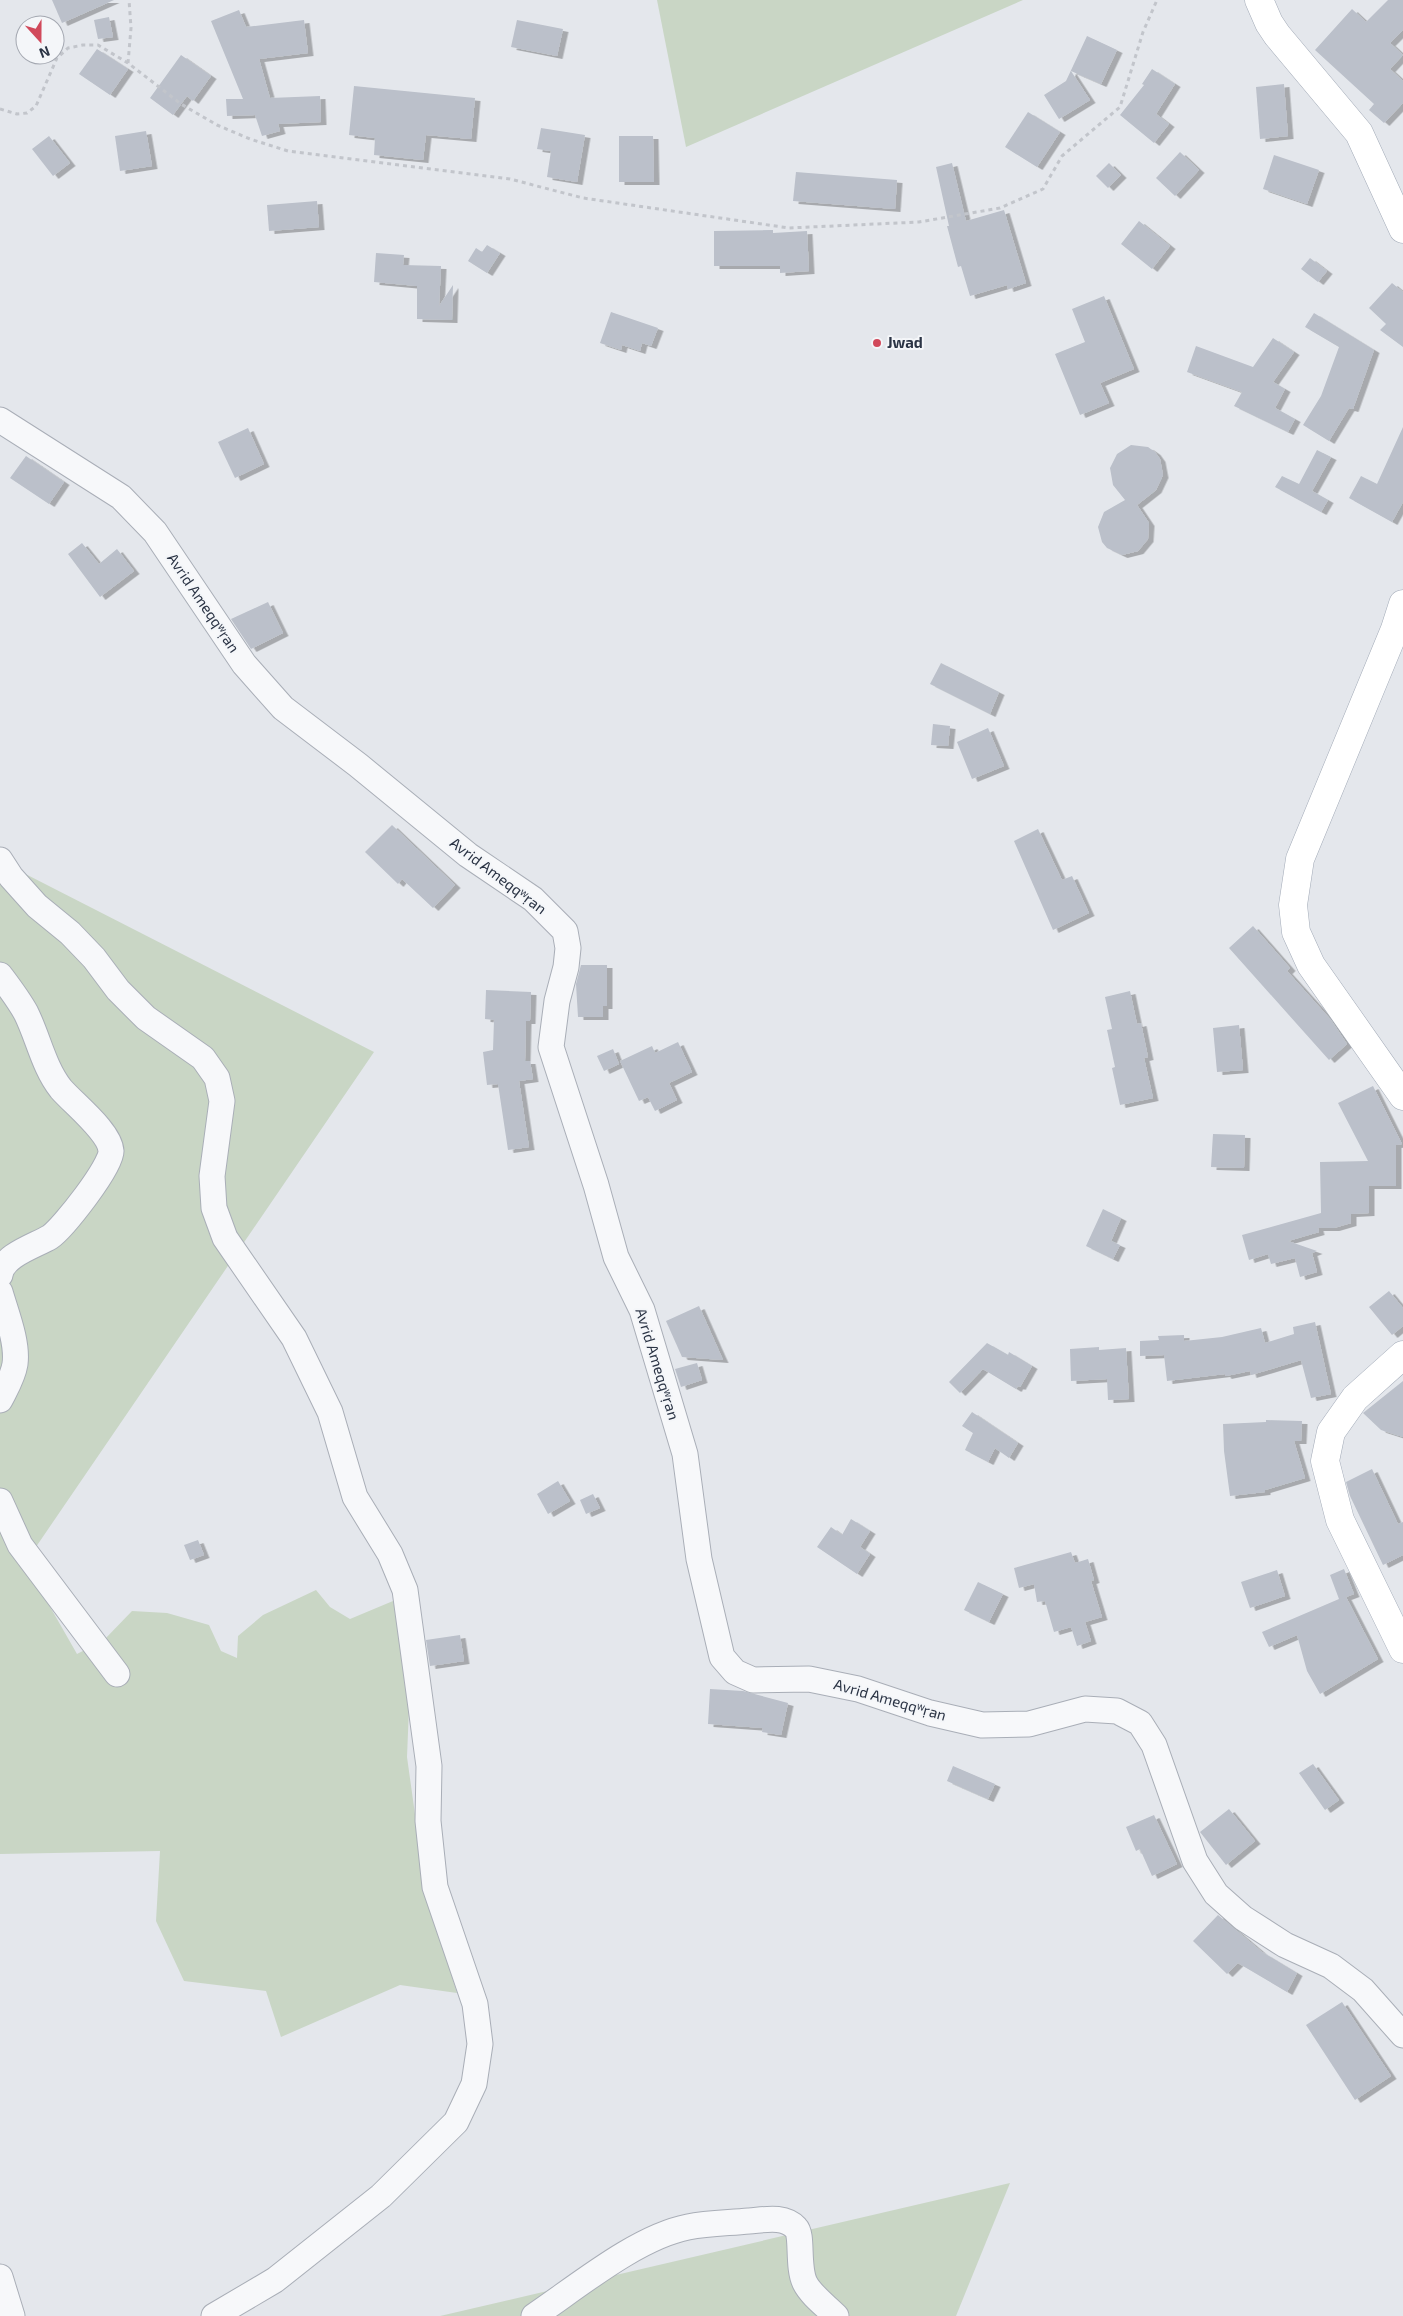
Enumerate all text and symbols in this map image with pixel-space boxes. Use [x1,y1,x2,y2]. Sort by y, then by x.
north arrow [15,15,65,65]
text: N [37,43,53,62]
place label: Jwad [887,333,923,351]
marker: Jwad [871,337,883,349]
street label: Avrid Ameqqʷṛan [164,549,244,656]
street label: Avrid Ameqqʷṛan [447,833,550,917]
street label: Avrid Ameqqʷṛan [632,1306,684,1422]
street label: Avrid Ameqqʷṛan [832,1674,949,1724]

